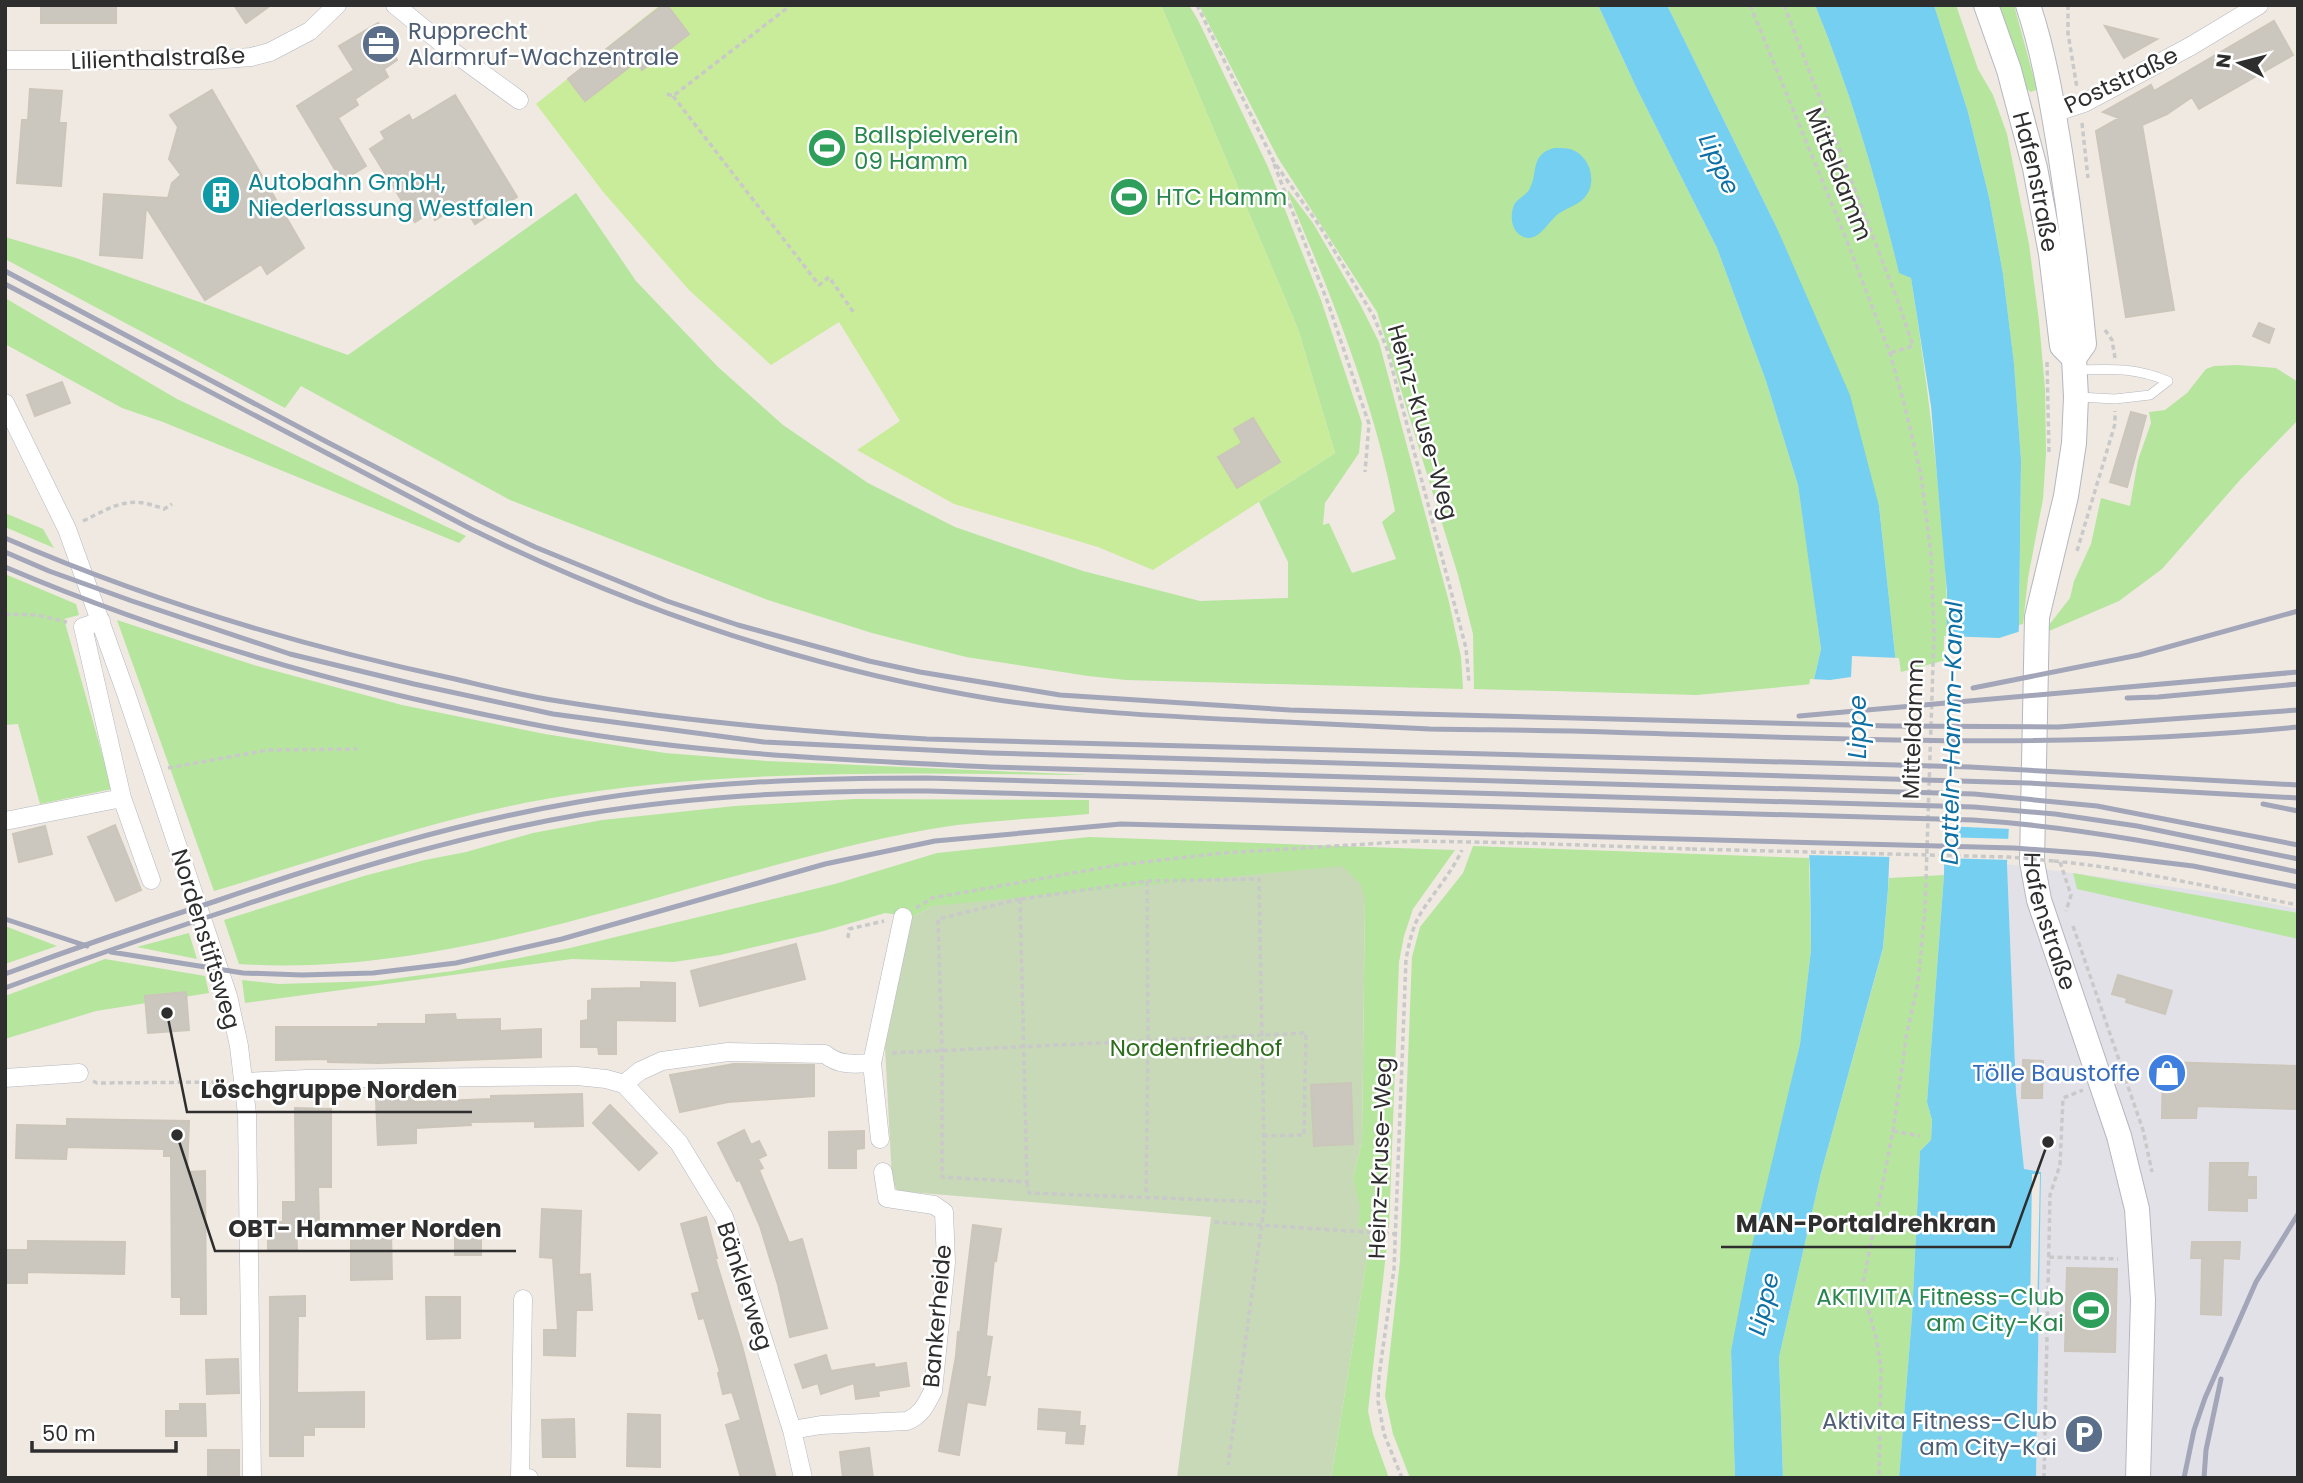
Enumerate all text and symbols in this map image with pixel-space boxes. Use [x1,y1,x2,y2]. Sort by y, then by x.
place label: Rupprecht Alarmruf-Wachzentrale [408,15,679,73]
office icon: Rupprecht Alarmruf-Wachzentrale [360,23,402,65]
north arrow [2205,28,2275,98]
street label: Lilienthalstraße [70,39,246,77]
street label: Poststraße [2059,39,2183,121]
text: N [2209,52,2238,70]
street label: Mitteldamm [1798,103,1880,245]
street label: Hafenstraße [2005,108,2066,254]
place label: Ballspielverein 09 Hamm [854,119,1018,177]
sports icon: Ballspielverein 09 Hamm [806,127,848,169]
water label: Lippe [1691,128,1748,200]
place label: Autobahn GmbH, Niederlassung Westfalen [248,166,534,224]
building icon: Autobahn GmbH, Niederlassung Westfalen [200,174,242,216]
sports icon: HTC Hamm [1108,176,1150,218]
place label: HTC Hamm [1156,181,1287,213]
street label: Heinz-Kruse-Weg [1380,321,1466,523]
water label: Datteln-Hamm-Kanal [1933,601,1970,865]
street label: Mitteldamm [1895,658,1931,800]
water label: Lippe [1841,695,1874,759]
street label: Nordenstiftsweg [163,845,249,1033]
street label: Hafenstraße [2016,852,2084,994]
park label: Nordenfriedhof [1110,1032,1282,1064]
shop icon: Tölle Baustoffe [2146,1052,2188,1094]
street label: Heinz-Kruse-Weg [1360,1057,1400,1259]
place label: Tölle Baustoffe [1972,1057,2140,1089]
callout: Löschgruppe Norden [187,1067,472,1112]
text: Löschgruppe Norden [201,1073,457,1106]
callout: MAN-Portaldrehkran [1721,1202,2010,1247]
callout: OBT- Hammer Norden [215,1206,516,1251]
text: MAN-Portaldrehkran [1736,1207,1996,1240]
text: OBT- Hammer Norden [228,1212,502,1245]
street label: Bänklerweg [709,1218,781,1354]
street label: Bankerheide [915,1243,959,1389]
water label: Lippe [1740,1269,1787,1339]
place label: AKTIVITA Fitness-Club am City-Kai [1816,1281,2064,1339]
sports icon: AKTIVITA Fitness-Club am City-Kai [2070,1289,2112,1331]
place label: Aktivita Fitness-Club am City-Kai [1822,1405,2057,1463]
scale bar [32,1410,175,1454]
parking icon: Aktivita Fitness-Club am City-Kai [2063,1413,2105,1455]
text: 50 m [42,1419,96,1448]

